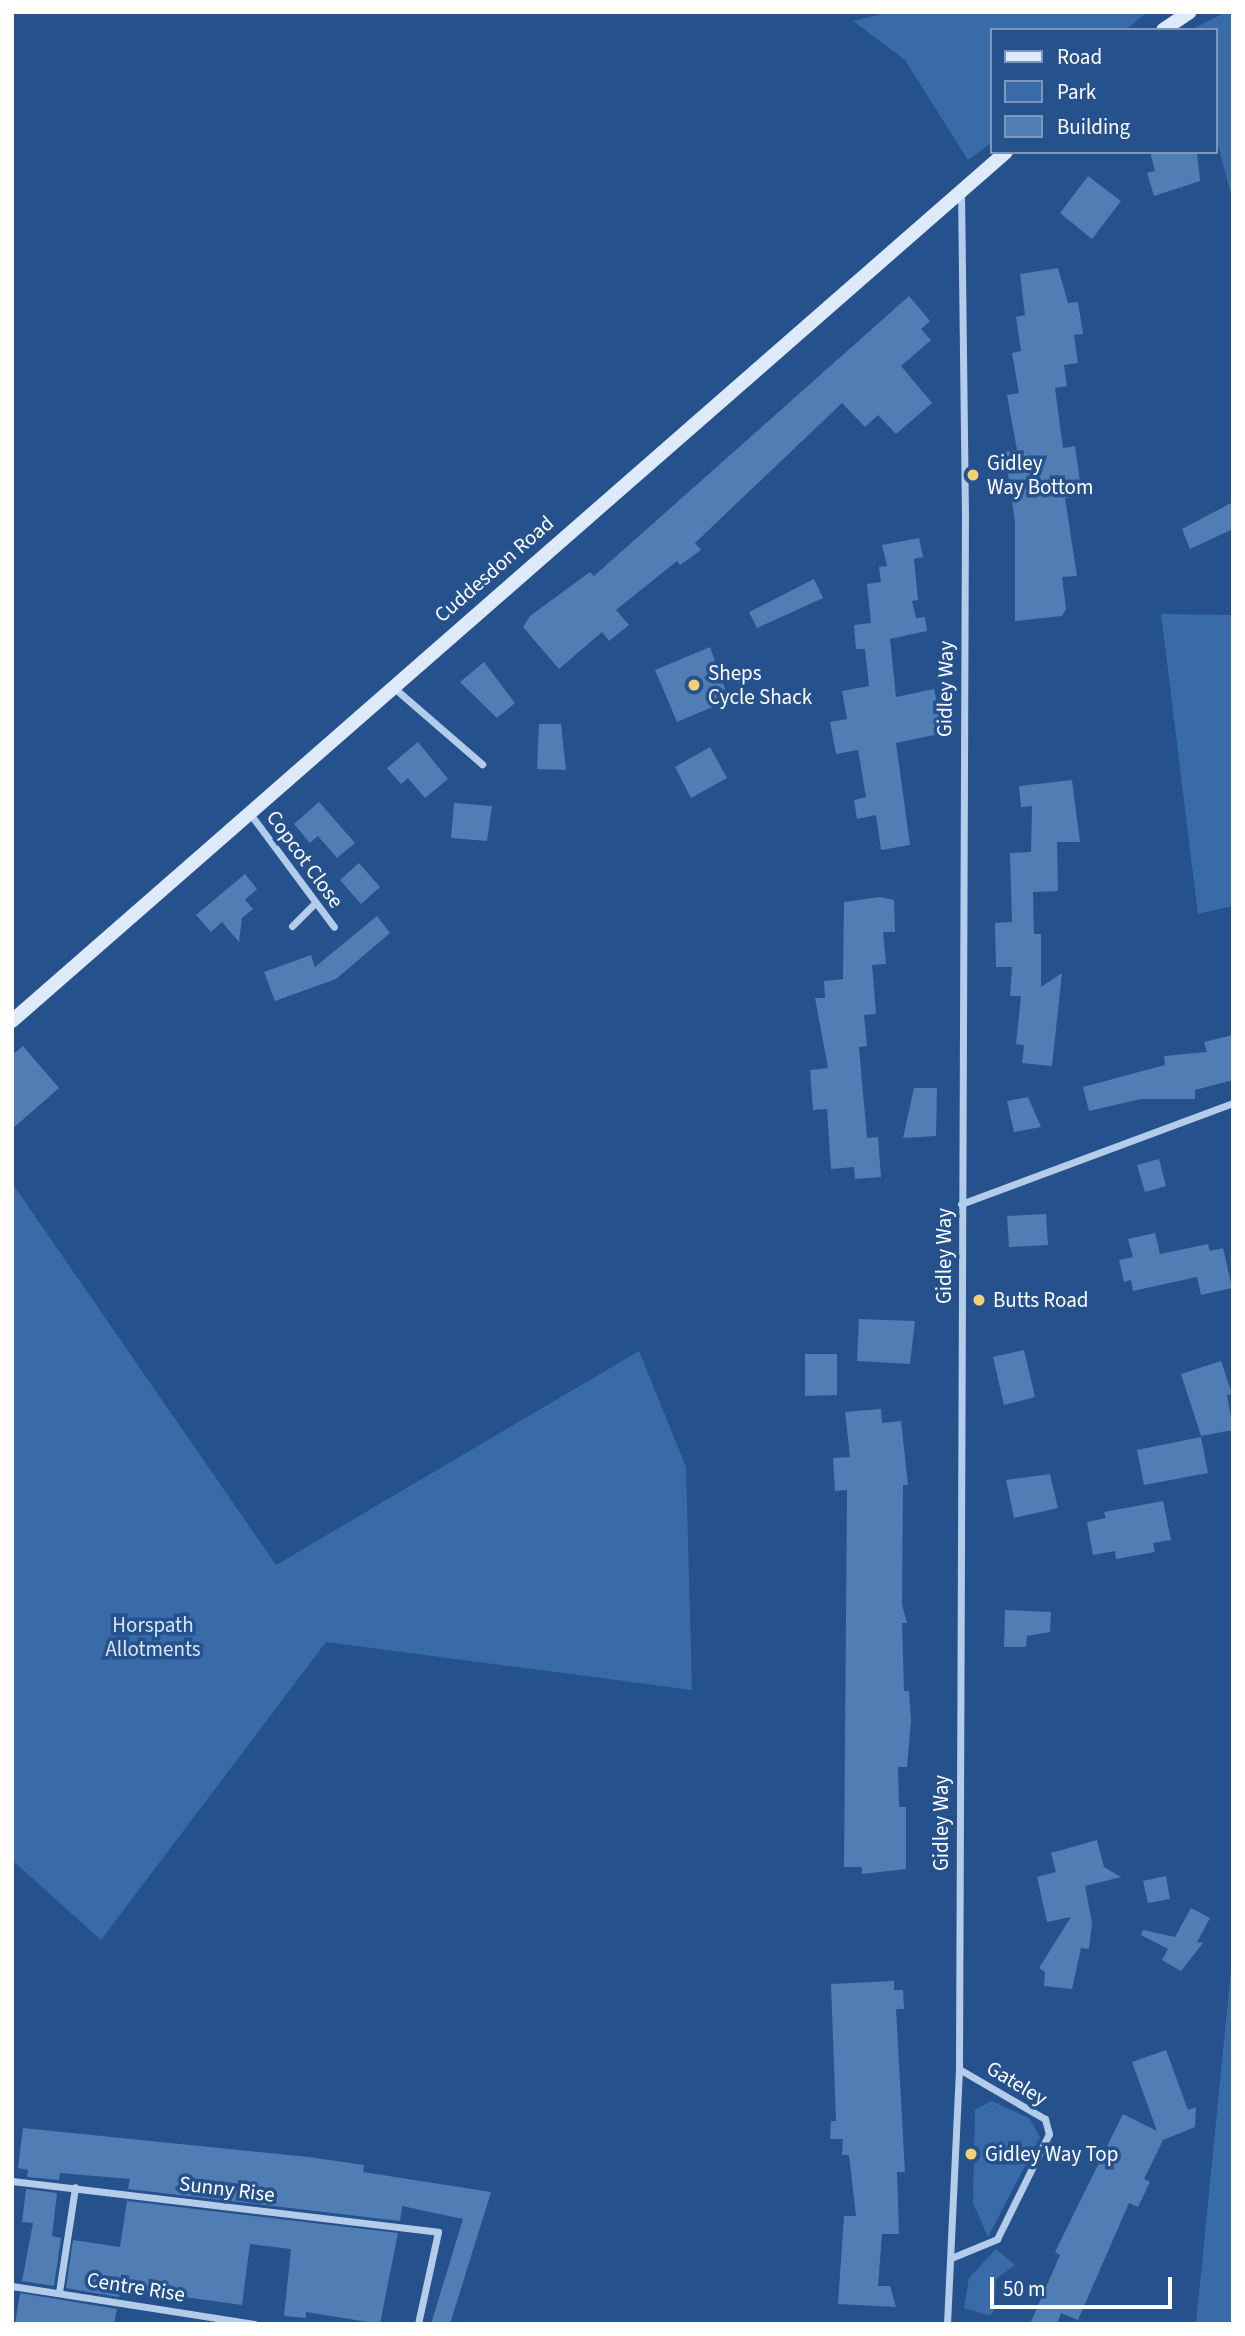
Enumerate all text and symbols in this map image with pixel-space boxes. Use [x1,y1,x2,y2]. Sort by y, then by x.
legend [990,28,1217,154]
text: Road [1057,42,1102,72]
text: Park [1057,77,1096,107]
text: Building [1057,112,1130,142]
place label: Gidley Way Bottom [987,450,1093,500]
marker: Gidley Way Bottom [965,467,981,483]
street label: Cuddesdon Road [429,510,559,628]
street label: Gidley Way [932,641,958,737]
place label: Sheps Cycle Shack [708,660,812,710]
marker: Sheps Cycle Shack [686,677,702,693]
street label: Copcot Close [261,805,349,913]
street label: Gidley Way [931,1208,957,1304]
place label: Butts Road [993,1287,1088,1313]
marker: Butts Road [971,1292,987,1308]
park label: Horspath Allotments [105,1612,201,1662]
street label: Gidley Way [928,1775,954,1871]
street label: Gateley [982,2055,1052,2111]
place label: Gidley Way Top [985,2141,1118,2167]
marker: Gidley Way Top [963,2146,979,2162]
street label: Sunny Rise [178,2171,276,2207]
scale bar [993,2262,1175,2306]
street label: Centre Rise [85,2267,187,2307]
text: 50 m [1003,2274,1045,2304]

